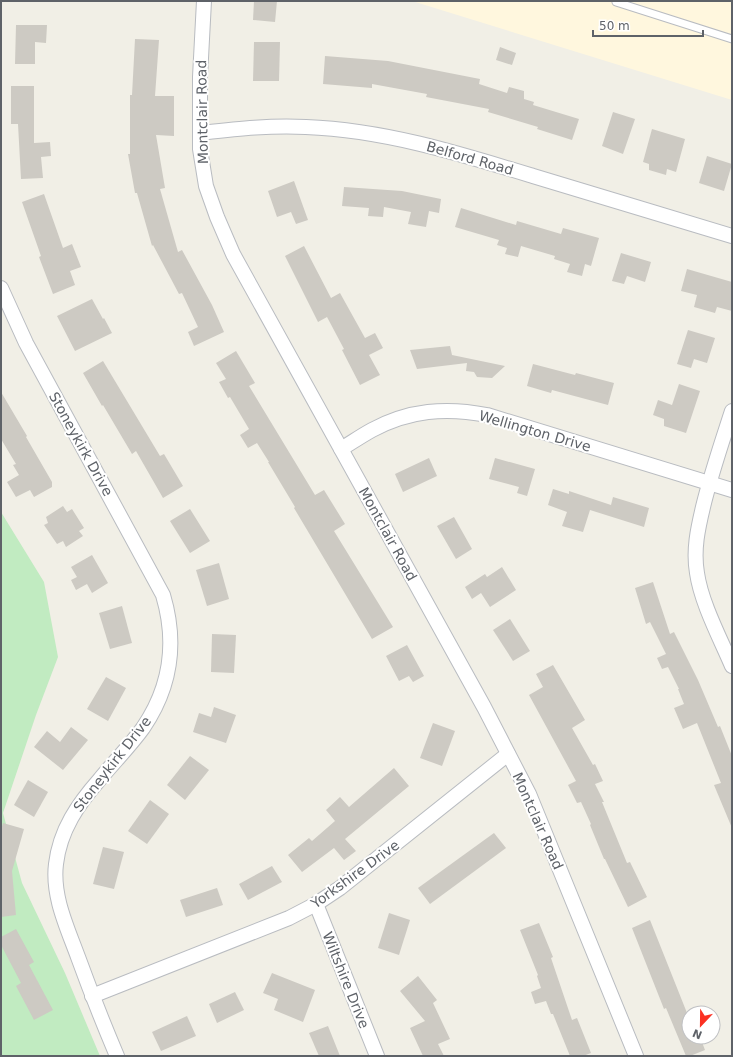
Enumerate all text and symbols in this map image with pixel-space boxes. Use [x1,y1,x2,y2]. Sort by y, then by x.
scale bar [593,12,703,38]
text: 50 m [599,19,630,33]
street label: Montclair Road [193,60,211,164]
street label: Belford Road [425,138,515,178]
street label: Stoneykirk Drive [46,389,116,499]
street label: Wellington Drive [477,407,593,455]
street label: Montclair Road [356,484,420,584]
street label: Stoneykirk Drive [70,713,154,815]
street label: Montclair Road [509,770,567,872]
street label: Yorkshire Drive [307,837,402,912]
street label: Wiltshire Drive [319,929,373,1031]
north arrow [681,1005,721,1045]
text: N [691,1026,704,1042]

